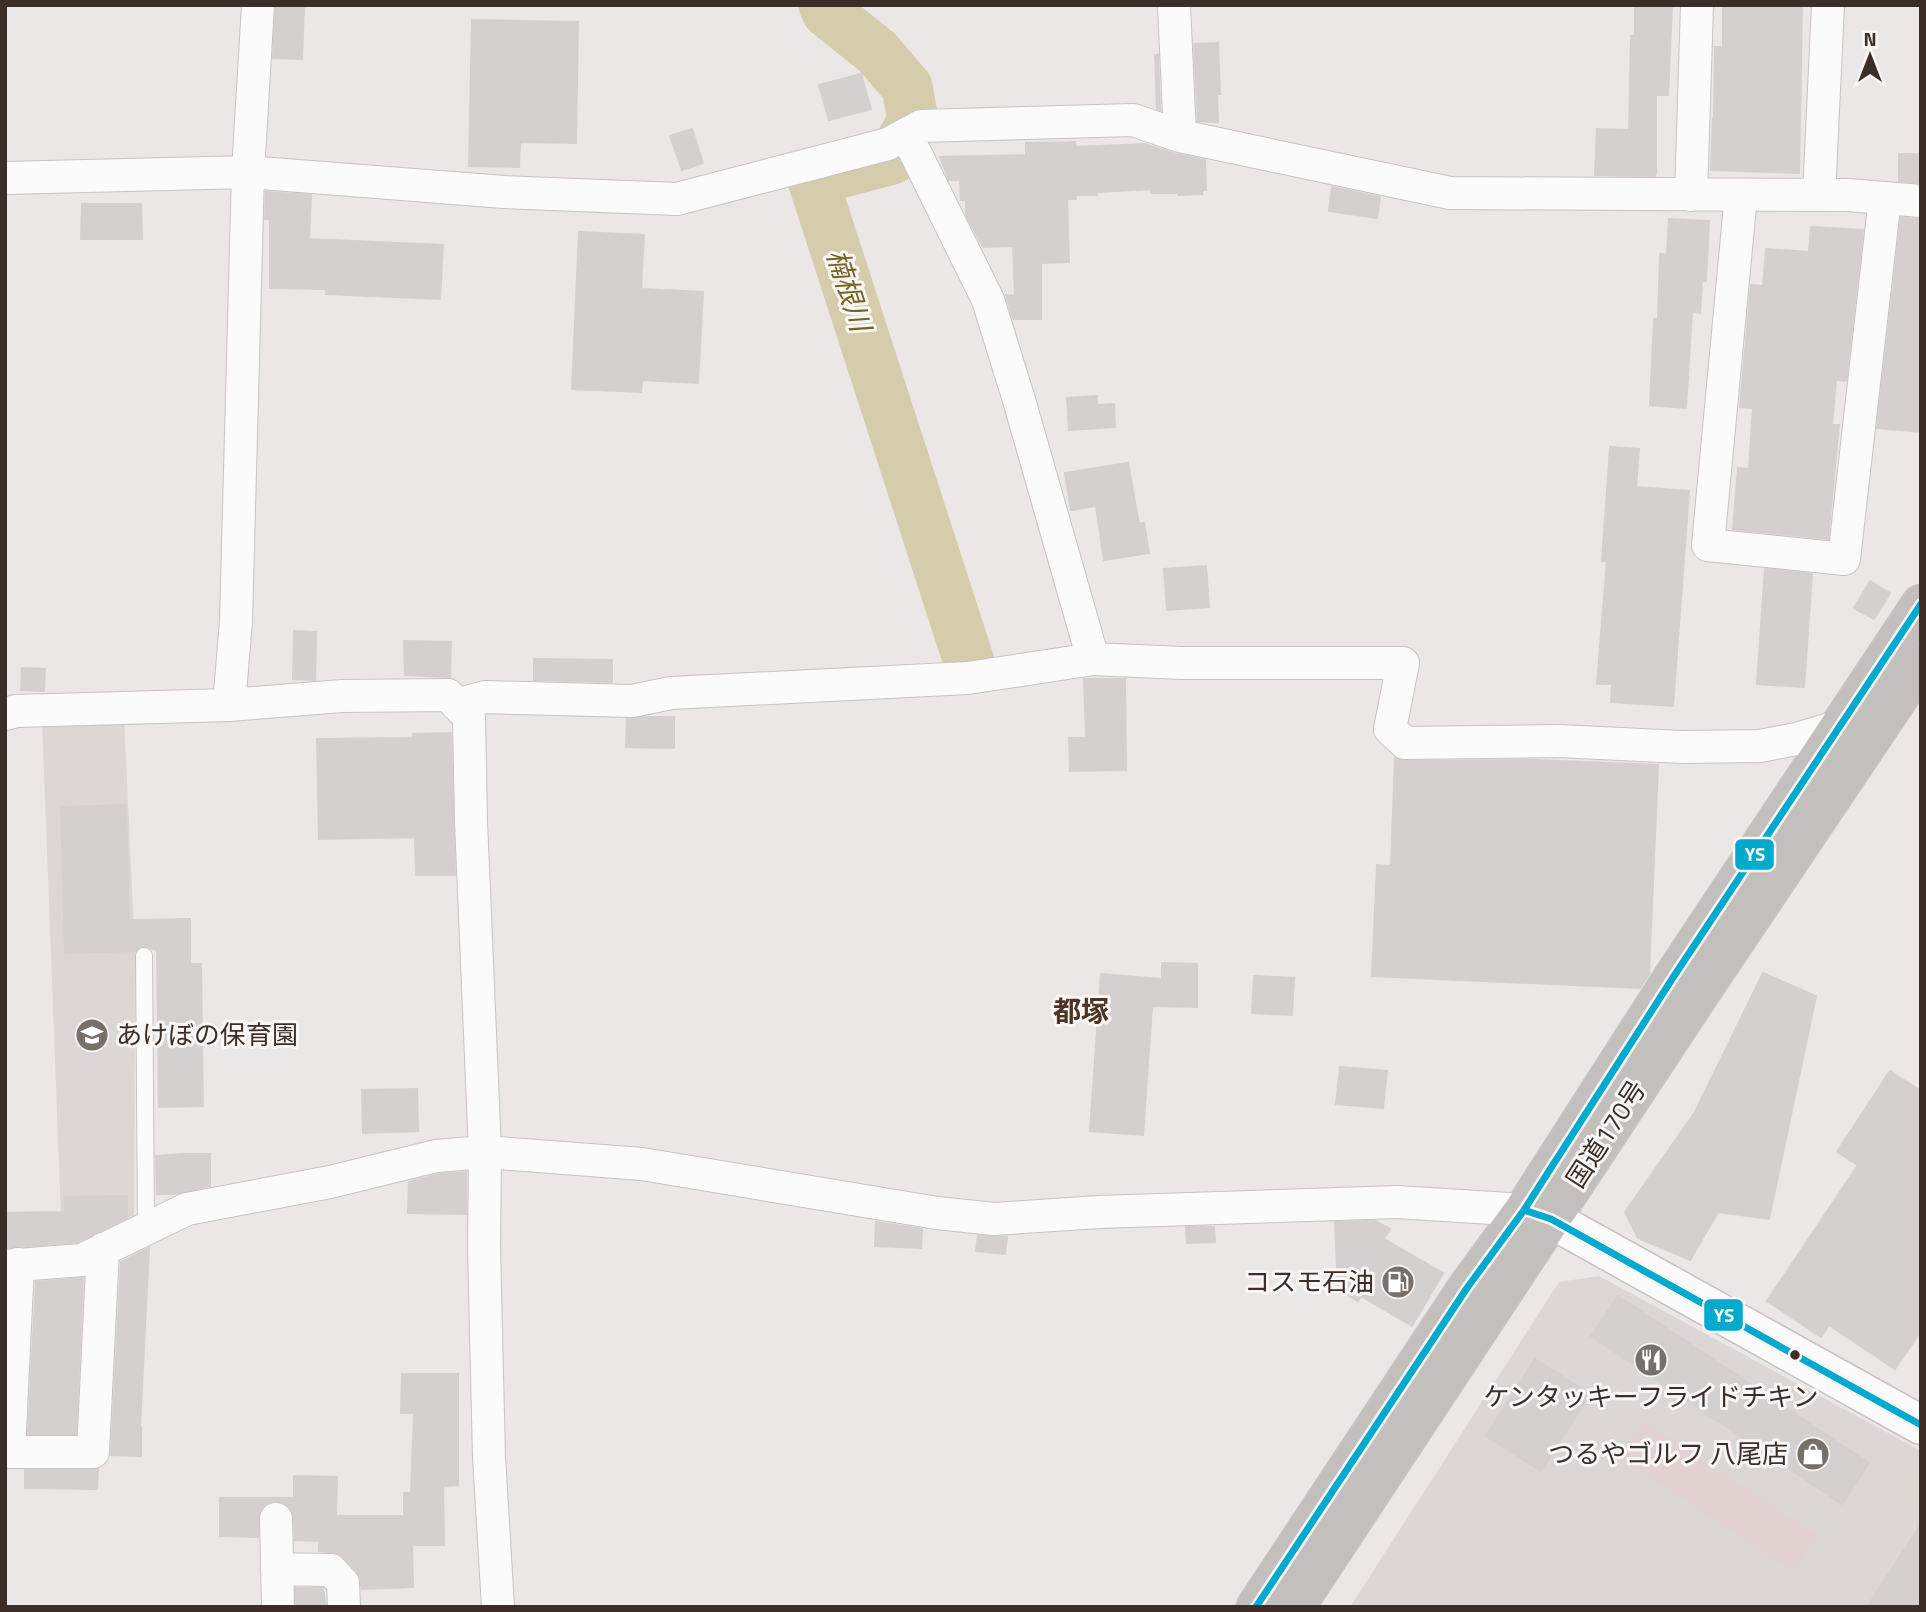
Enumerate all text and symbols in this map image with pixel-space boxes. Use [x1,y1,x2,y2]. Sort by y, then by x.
north arrow [1835,21,1905,91]
text: N [1863,24,1877,53]
water label: 楠根川 [816,243,884,339]
line badge: YS [1734,838,1775,871]
text: YS [1745,839,1765,868]
district label: 都塚 [1053,989,1109,1032]
place label: あけぼの保育園 [116,1015,298,1054]
school or university icon: あけぼの保育園 [73,1016,111,1054]
street label: 国道170号 [1556,1072,1655,1195]
place label: コスモ石油 [1244,1262,1374,1301]
fuel station icon: コスモ石油 [1379,1263,1417,1301]
line badge: YS [1703,1298,1744,1332]
text: YS [1714,1300,1734,1329]
restaurant icon: ケンタッキーフライドチキン [1632,1341,1670,1379]
unlabelled marker [1788,1348,1802,1362]
place label: ケンタッキーフライドチキン [1484,1377,1818,1416]
place label: つるやゴルフ 八尾店 [1548,1434,1788,1473]
shop icon: つるやゴルフ 八尾店 [1794,1435,1832,1473]

